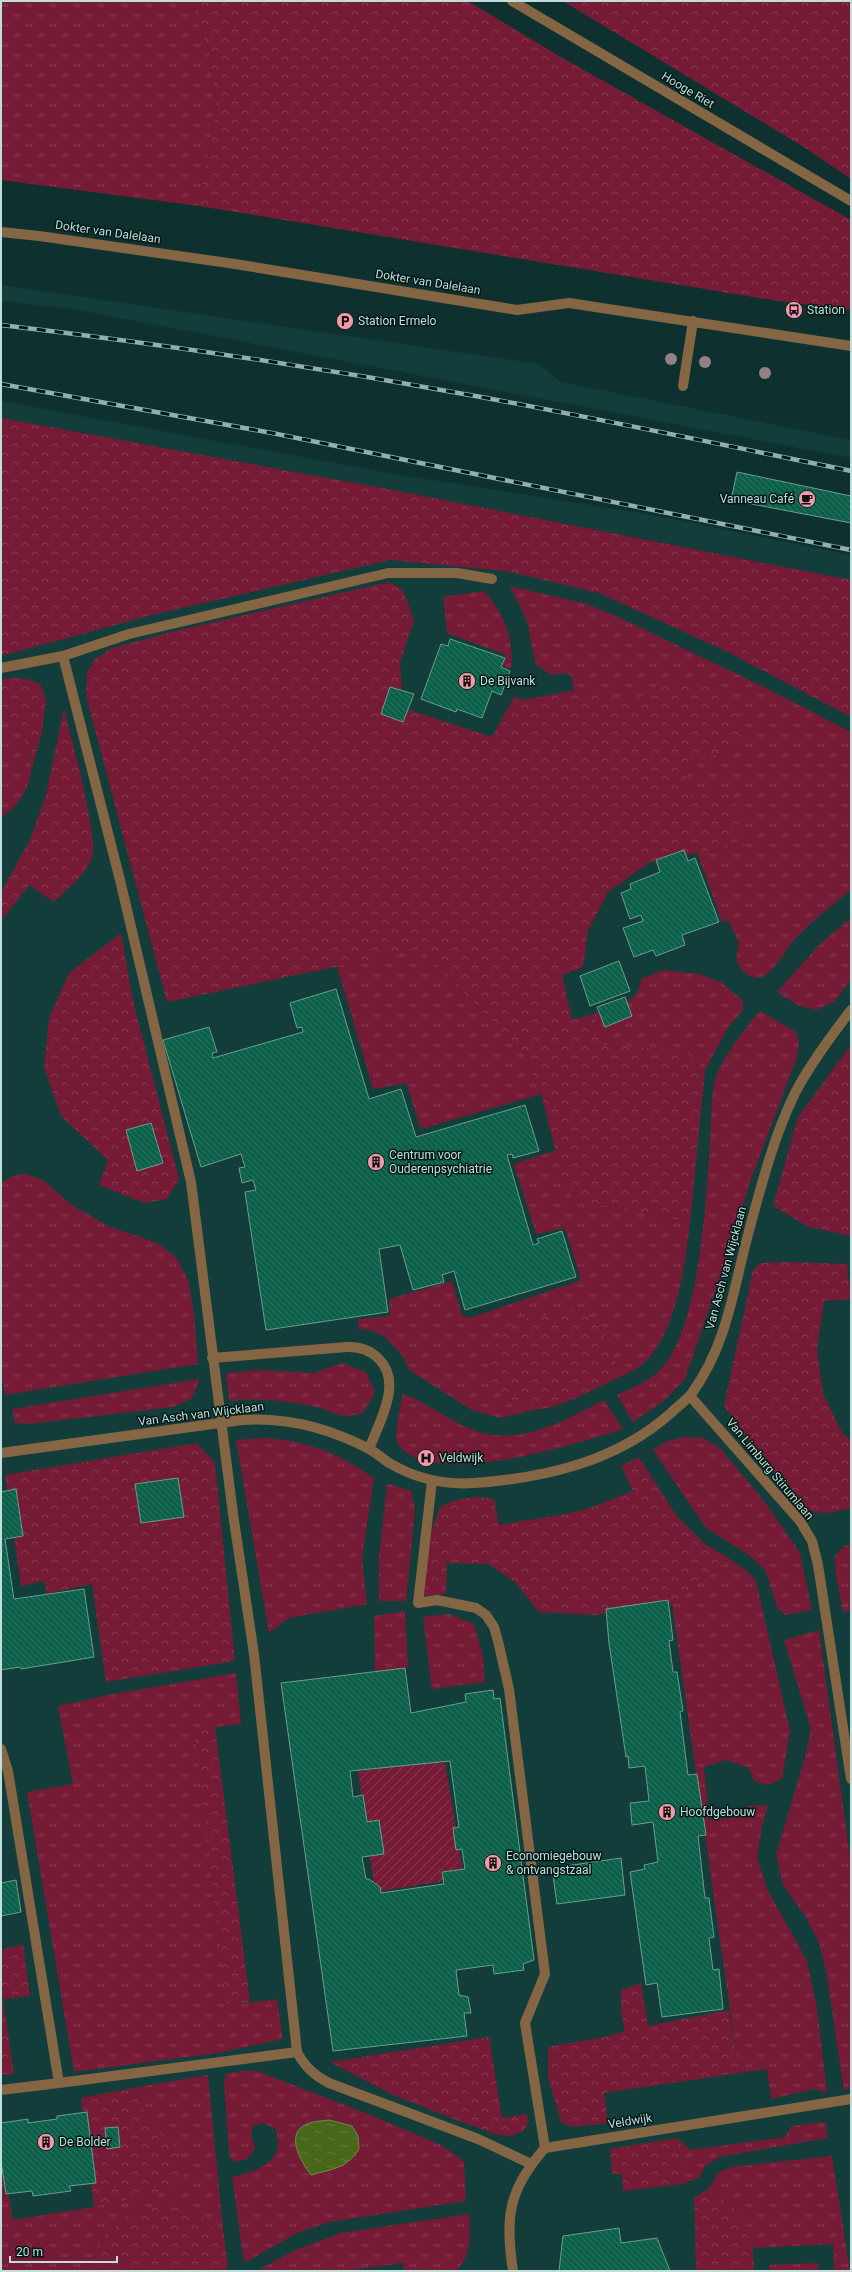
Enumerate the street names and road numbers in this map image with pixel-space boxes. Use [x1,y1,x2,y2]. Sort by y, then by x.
street label: Hooge Riet [659,69,717,111]
street label: Dokter van Dalelaan [54,218,162,246]
street label: Dokter van Dalelaan [374,267,482,297]
street label: Van Asch van Wijcklaan [703,1205,749,1331]
street label: Van Asch van Wijcklaan [137,1399,265,1429]
street label: Van Limburg Stirumlaan [723,1415,817,1523]
street label: Veldwijk [607,2110,654,2131]

